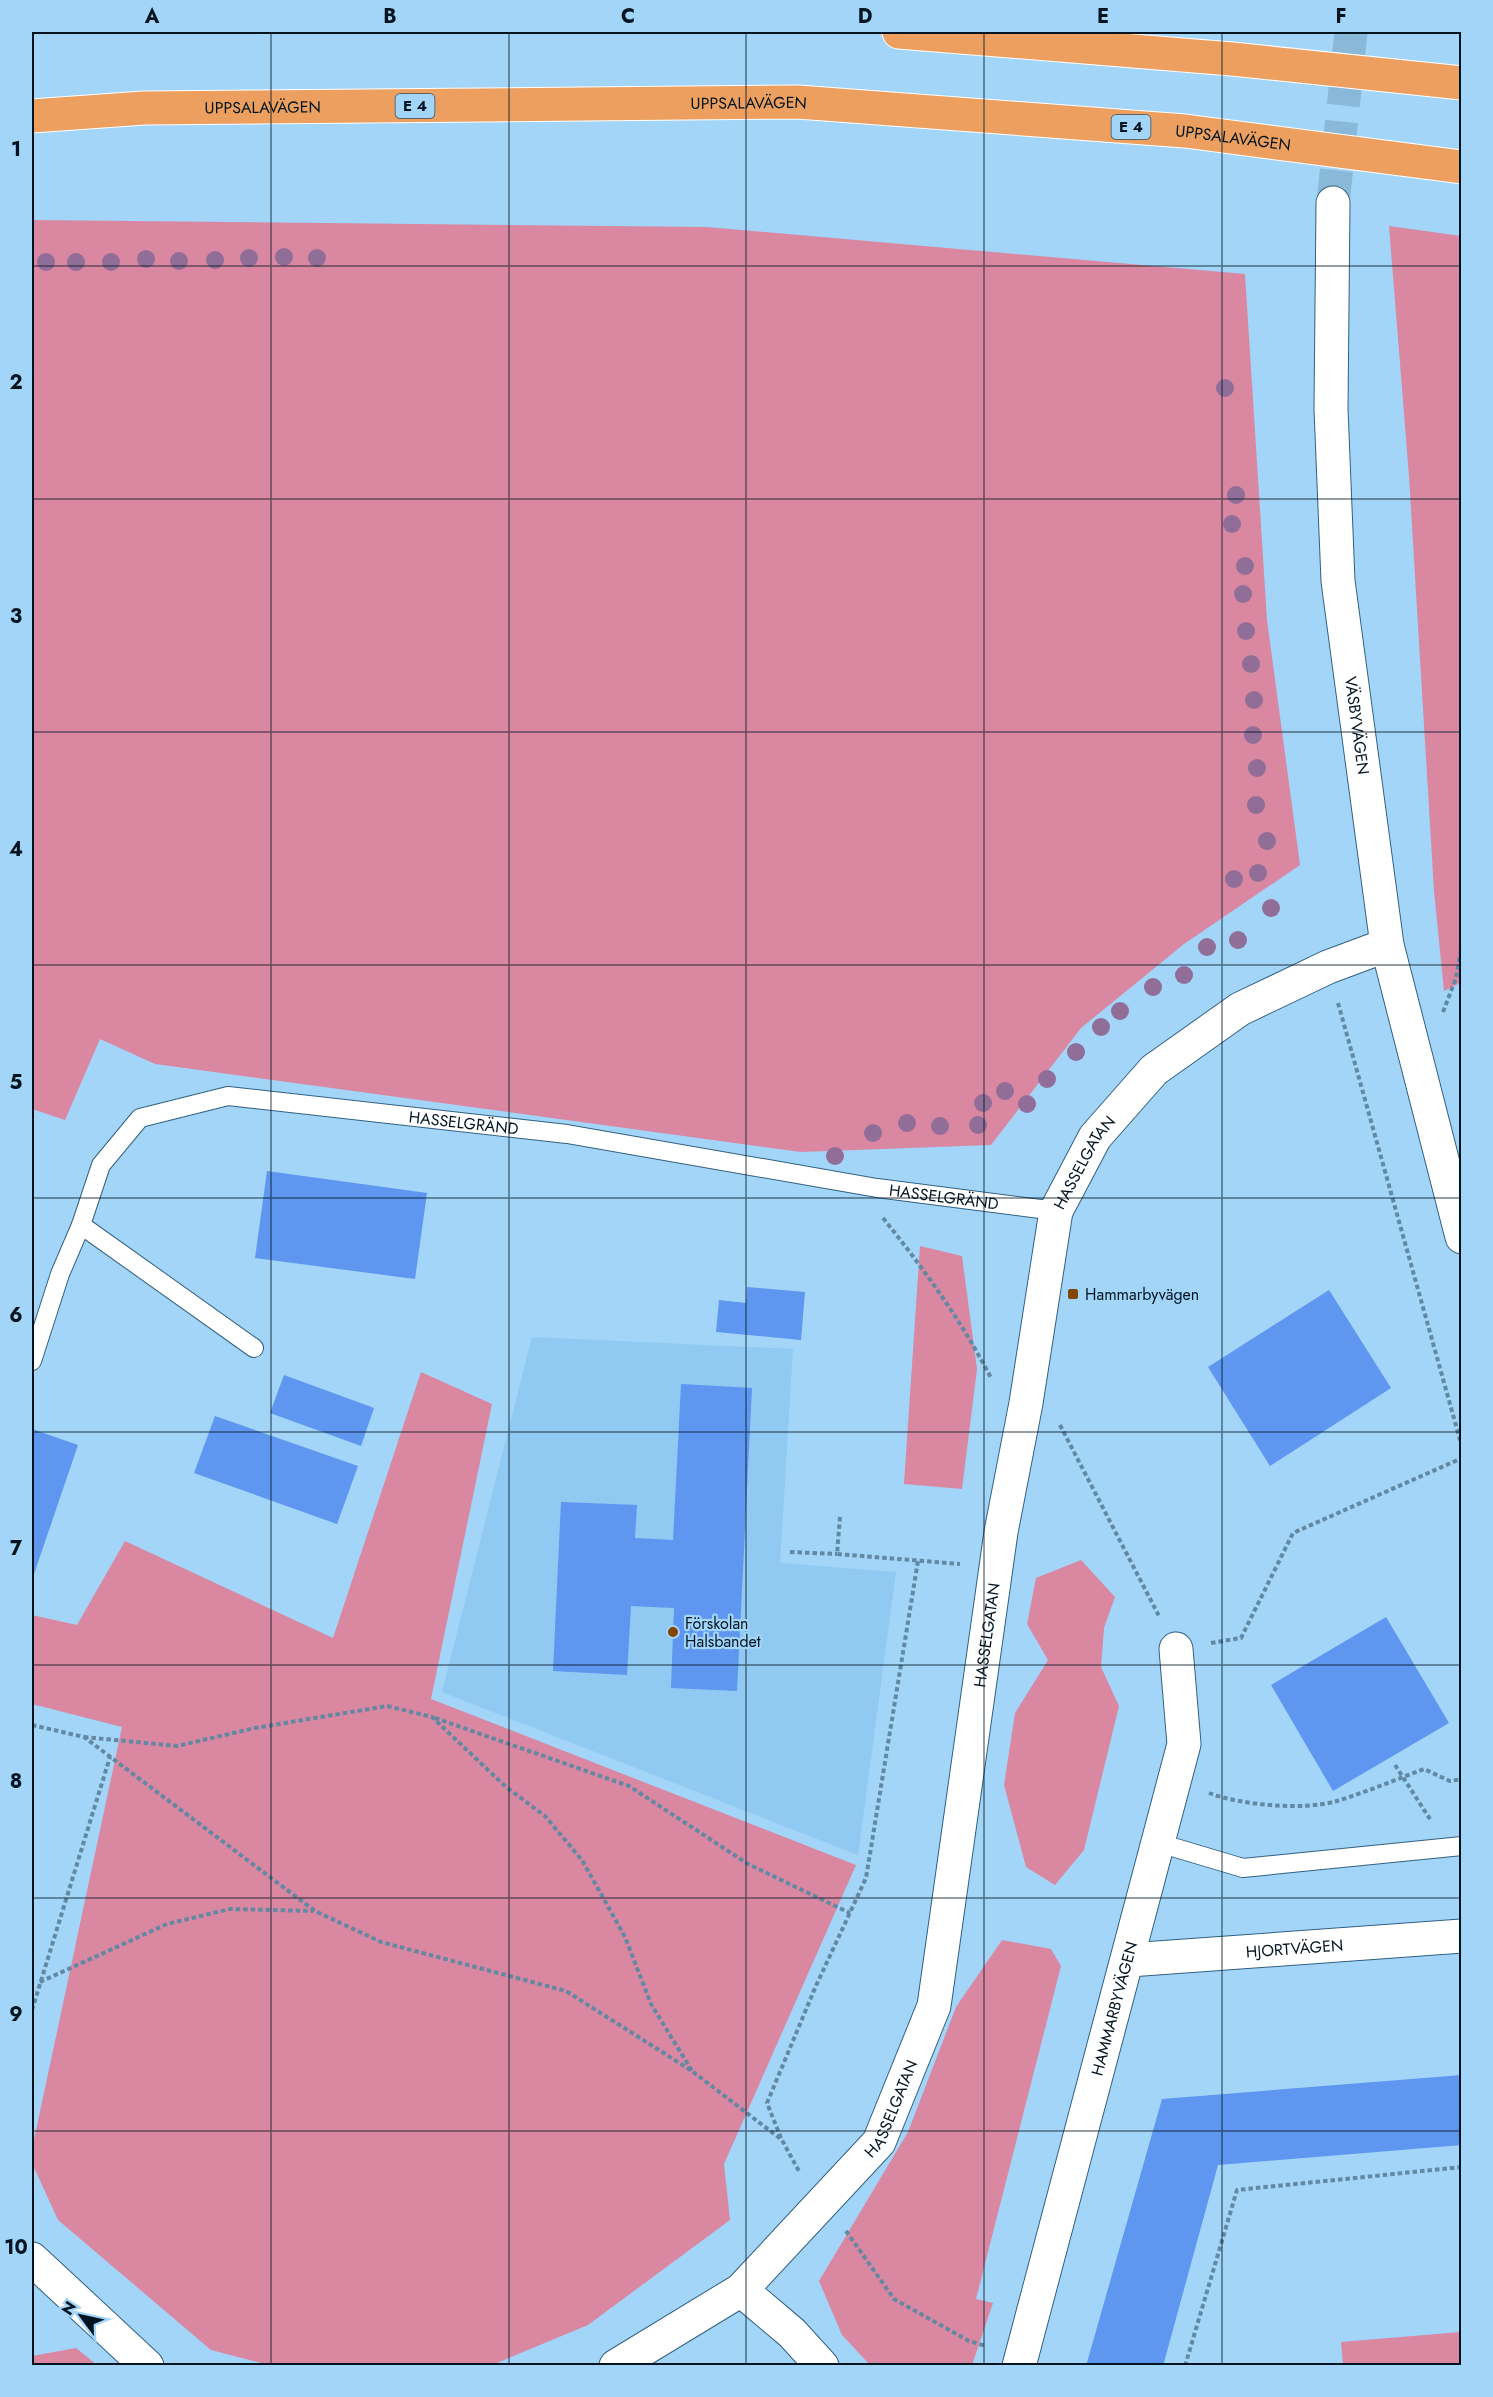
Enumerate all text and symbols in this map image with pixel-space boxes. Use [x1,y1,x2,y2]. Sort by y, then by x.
text: A [144,2,160,31]
text: B [383,2,397,31]
text: C [621,2,635,31]
text: D [858,2,872,31]
text: E [1097,2,1109,31]
text: F [1335,2,1347,31]
street label: UPPSALAVÄGEN [690,90,808,114]
road number: E 4 [396,94,434,118]
street label: UPPSALAVÄGEN [204,95,321,119]
road number: E 4 [1112,115,1150,139]
street label: UPPSALAVÄGEN [1175,119,1292,156]
text: 1 [11,135,21,164]
text: 2 [9,368,23,397]
text: 3 [10,602,22,631]
street label: VÄSBYVÄGEN [1339,675,1375,776]
text: 4 [9,835,23,864]
text: 5 [10,1068,23,1097]
street label: HASSELGRÄND [408,1105,520,1140]
street label: HASSELGATAN [1047,1110,1120,1213]
street label: HASSELGRÄND [888,1178,1000,1215]
place label: Hammarbyvägen [1085,1283,1199,1306]
marker: Hammarbyvägen [1066,1287,1080,1301]
text: 6 [9,1301,23,1330]
text: 7 [10,1534,23,1563]
street label: HASSELGATAN [968,1581,1005,1689]
place label: Förskolan Halsbandet [685,1612,761,1653]
marker: Förskolan Halsbandet [666,1625,680,1639]
text: 8 [10,1767,22,1796]
street label: HJORTVÄGEN [1245,1933,1344,1963]
street label: HAMMARBYVÄGEN [1085,1939,1143,2078]
text: 9 [9,2000,23,2029]
street label: HASSELGATAN [859,2056,923,2162]
text: 10 [4,2233,28,2262]
north arrow [51,2286,111,2346]
text: N [56,2297,82,2320]

